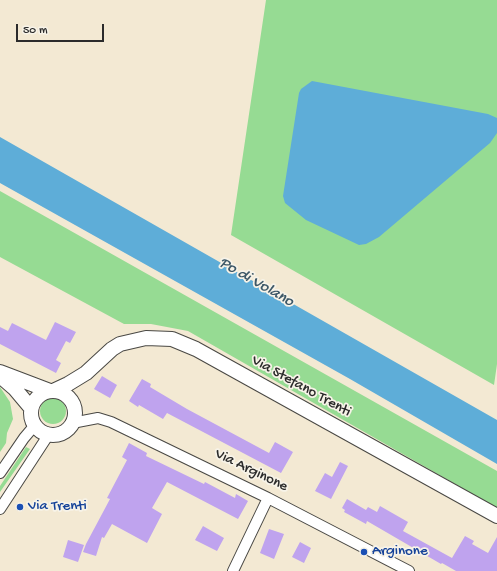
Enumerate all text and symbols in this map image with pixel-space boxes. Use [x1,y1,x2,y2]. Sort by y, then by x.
scale bar [18,16,106,42]
text: 50 m [23,24,48,38]
water label: Po di Volano [215,254,297,312]
street label: Via Stefano Trenti [248,352,354,422]
street label: Via Arginone [211,446,291,496]
place label: Via Trenti [28,498,87,516]
marker: Via Trenti [15,502,25,512]
place label: Arginone [372,543,428,561]
marker: Arginone [359,547,369,557]

